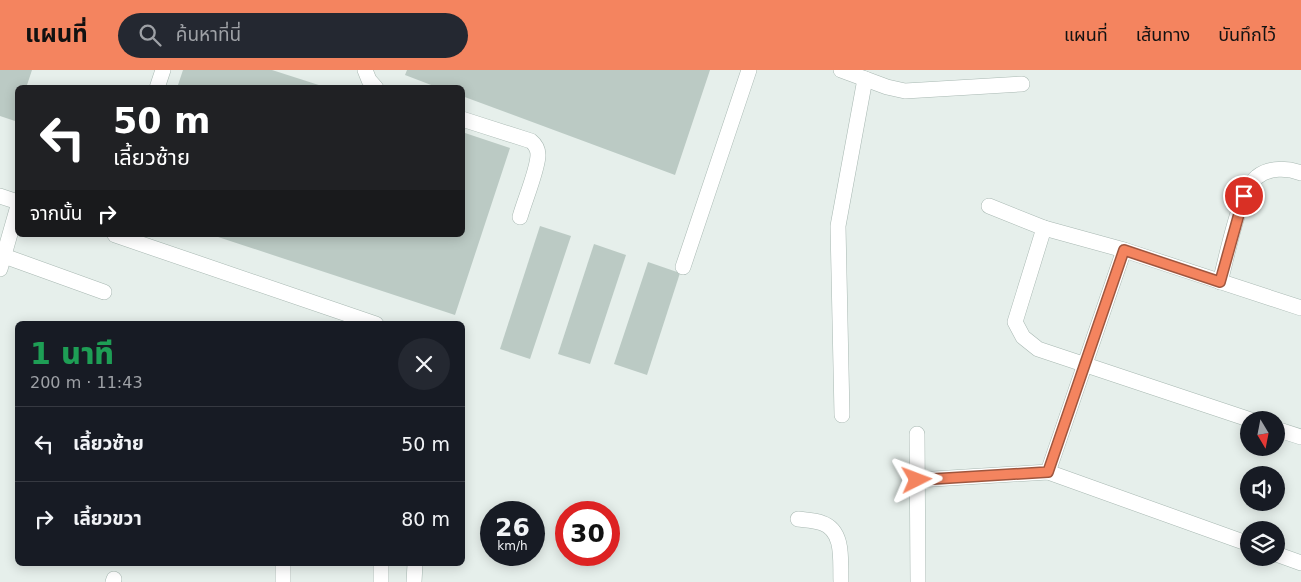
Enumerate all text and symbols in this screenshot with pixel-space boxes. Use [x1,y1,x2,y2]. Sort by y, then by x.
search box [118,13,468,58]
text: แผนที่ [25,20,88,48]
icon: search [136,21,164,49]
text: ค้นหาที่นี่ [176,23,241,45]
text: แผนที่ [1064,24,1108,45]
text: เส้นทาง [1136,24,1190,45]
text: บันทึกไว้ [1218,24,1276,45]
text: 50 m [113,101,210,141]
icon: left [30,105,95,170]
text: เลี้ยวซ้าย [113,145,190,170]
pin [1223,175,1265,217]
icon: arrive [1230,182,1258,210]
icon: right [93,200,121,228]
text: จากนั้น [30,202,83,224]
text: 1 นาที [30,336,114,371]
button: close [398,338,450,390]
text: 200 m · 11:43 [30,373,143,392]
north arrow [1240,411,1285,456]
map controls [1240,411,1285,566]
icon: left [30,430,58,458]
text: เลี้ยวซ้าย [73,432,144,454]
text: 50 m [401,433,450,455]
position arrow [890,453,942,505]
button: sound [1240,466,1285,511]
speed limit sign: 30 [555,501,620,566]
icon: right [30,505,58,533]
text: เลี้ยวขวา [73,507,142,529]
text: 80 m [401,508,450,530]
text: 26 [495,513,530,542]
button: layers [1240,521,1285,566]
text: km/h [497,539,528,553]

